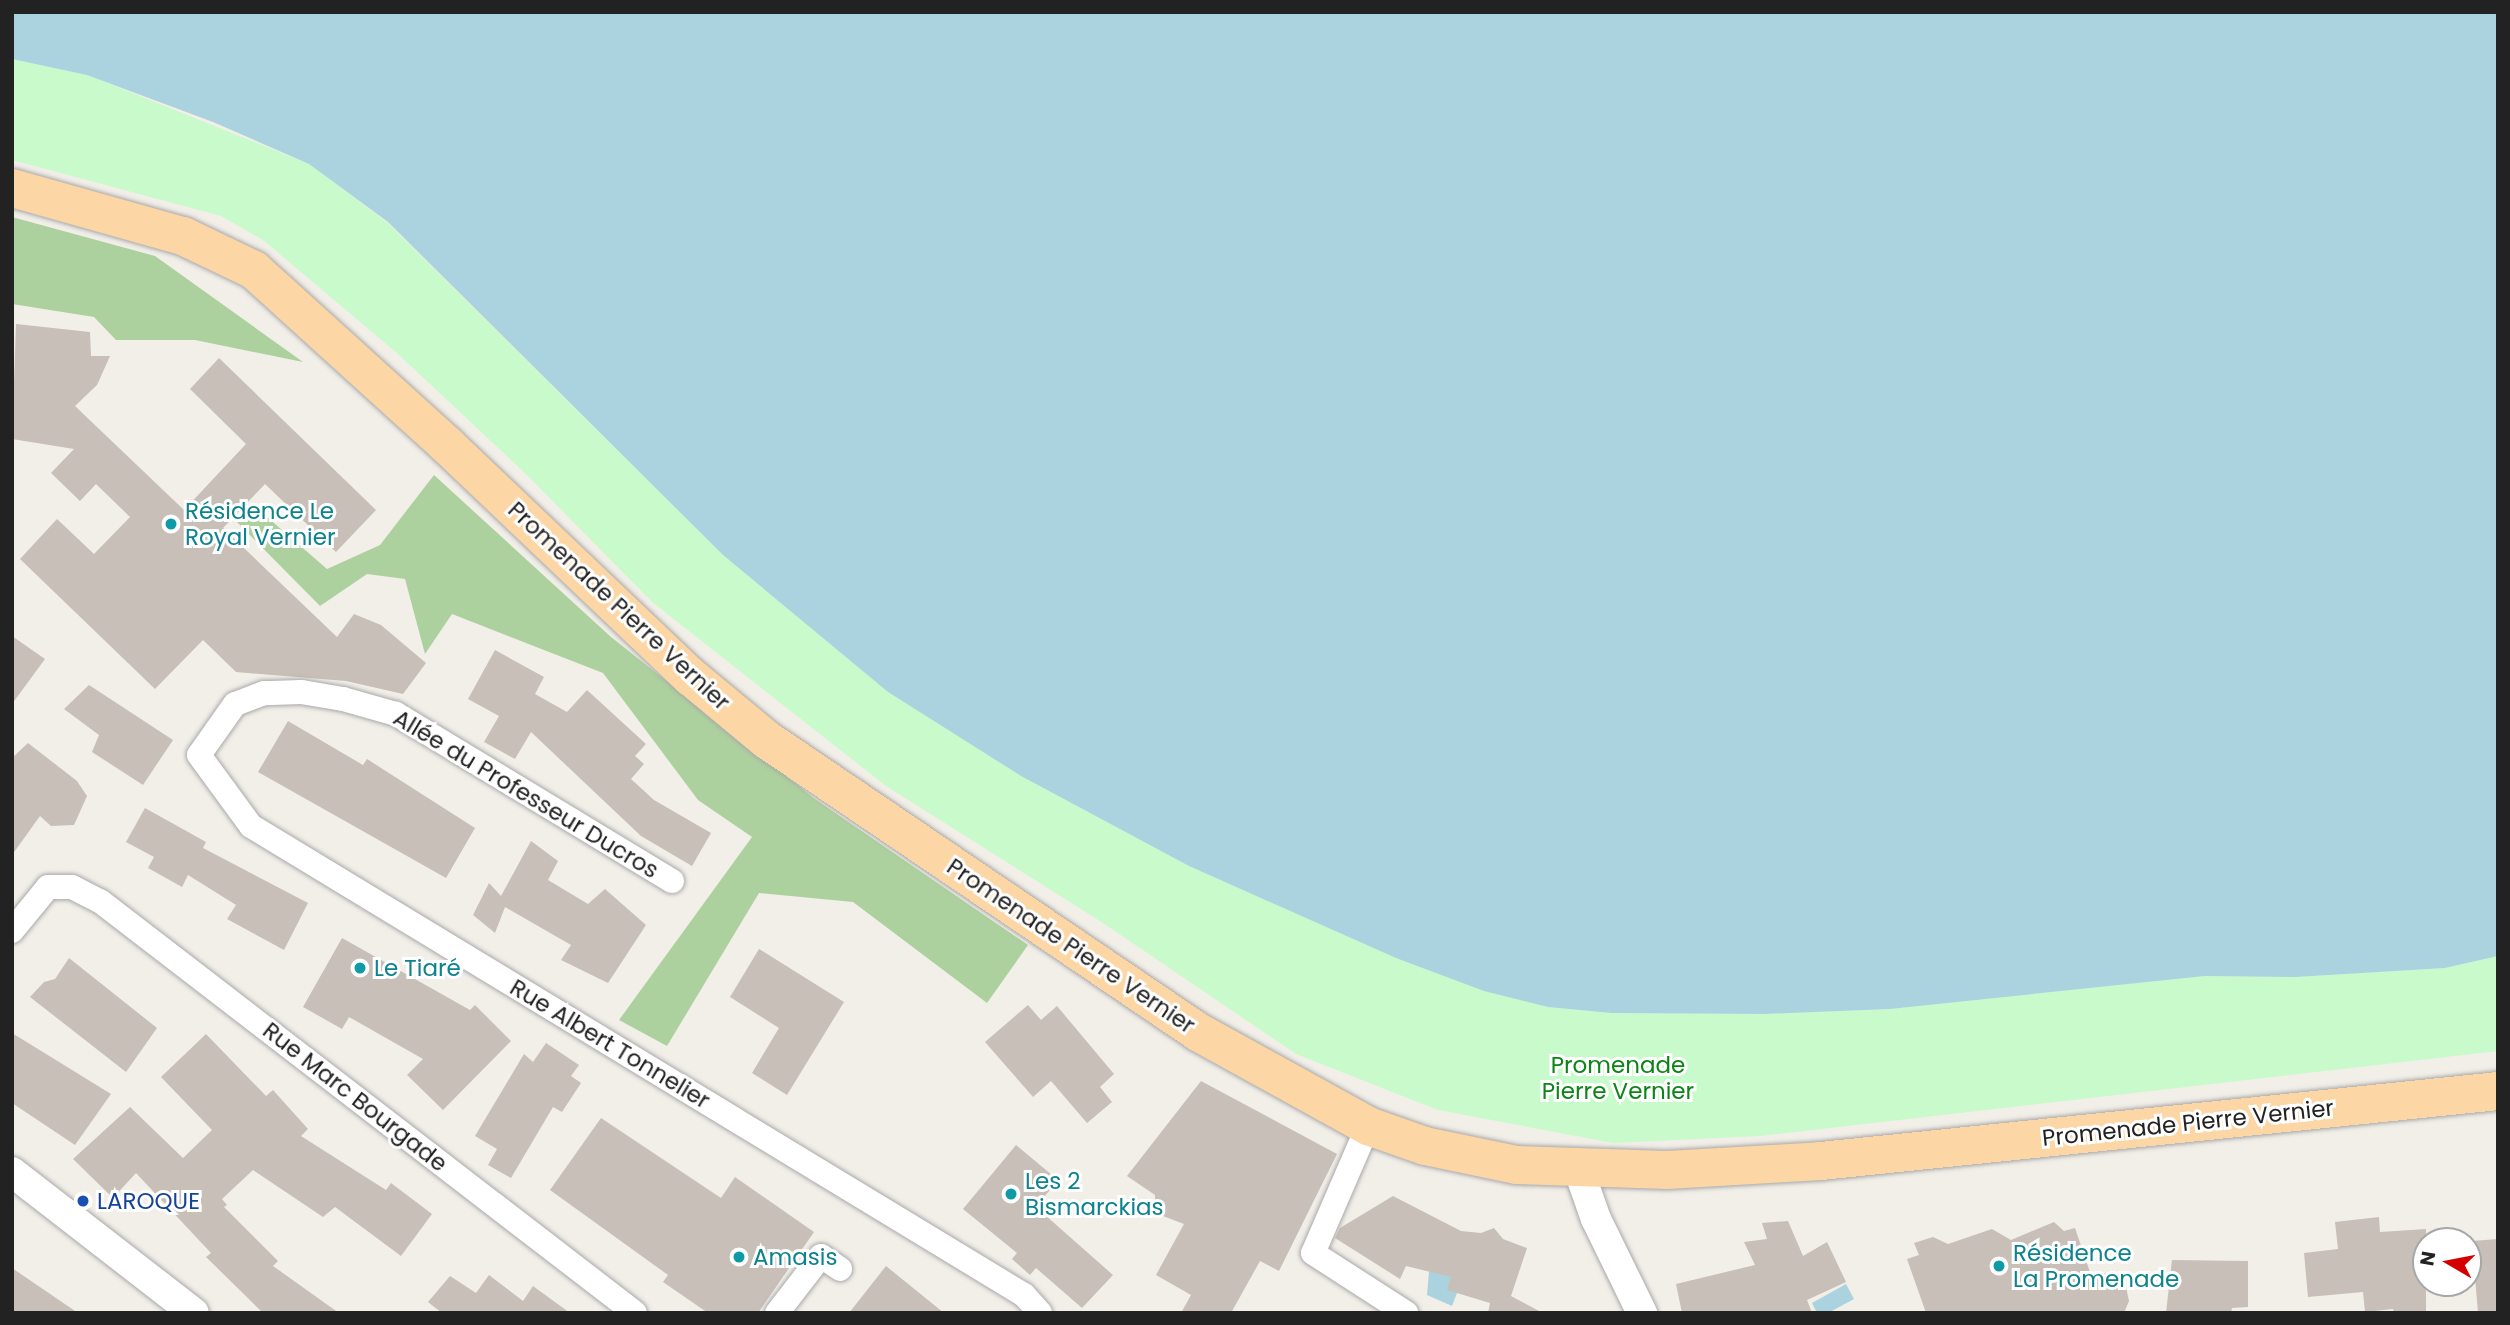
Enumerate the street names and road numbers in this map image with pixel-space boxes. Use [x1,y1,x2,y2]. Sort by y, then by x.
street label: Promenade Pierre Vernier [502,496,736,716]
street label: Allée du Professeur Ducros [388,704,664,884]
street label: Promenade Pierre Vernier [942,853,1200,1039]
street label: Rue Albert Tonnelier [505,973,715,1115]
street label: Rue Marc Bourgade [257,1017,453,1177]
street label: Promenade Pierre Vernier [2041,1094,2335,1152]

